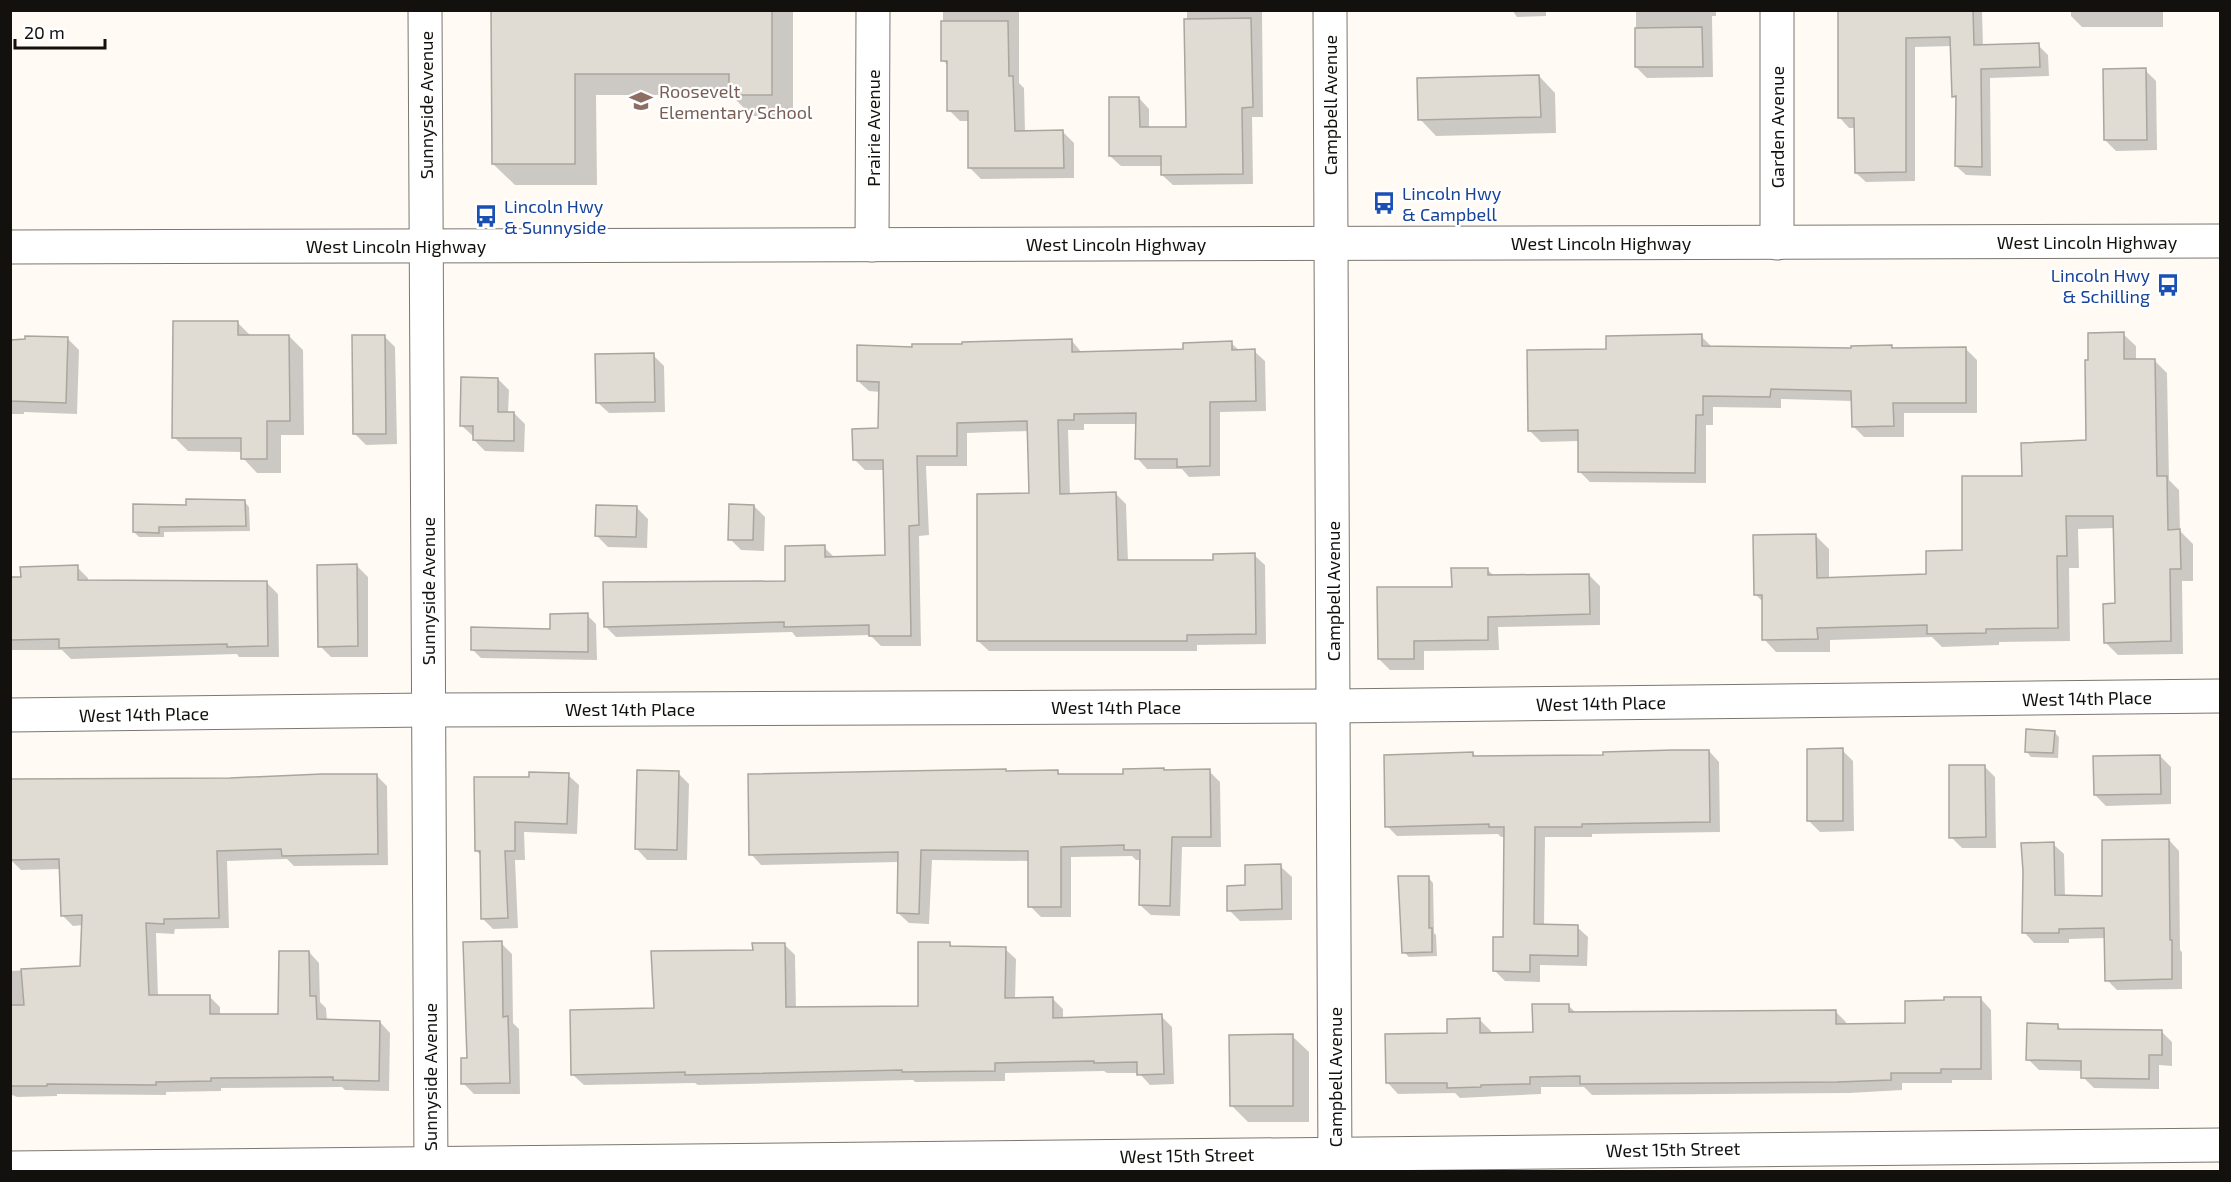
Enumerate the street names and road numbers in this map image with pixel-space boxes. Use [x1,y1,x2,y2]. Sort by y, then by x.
street label: Sunnyside Avenue [415,31,437,179]
street label: Campbell Avenue [1319,35,1341,175]
street label: Garden Avenue [1766,66,1788,188]
street label: Prairie Avenue [862,69,884,187]
street label: West Lincoln Highway [1997,231,2178,253]
street label: West Lincoln Highway [1511,232,1692,254]
street label: West Lincoln Highway [1026,233,1207,255]
street label: West Lincoln Highway [306,235,487,257]
street label: Sunnyside Avenue [417,517,439,665]
street label: Campbell Avenue [1322,521,1344,661]
street label: West 14th Place [2022,686,2152,710]
street label: West 14th Place [1536,691,1666,715]
street label: West 14th Place [1051,696,1181,718]
street label: West 14th Place [565,698,695,720]
street label: West 14th Place [79,702,209,726]
street label: Sunnyside Avenue [419,1003,441,1151]
street label: Campbell Avenue [1324,1007,1346,1147]
street label: West 15th Street [1606,1137,1741,1161]
street label: West 15th Street [1120,1143,1255,1167]

